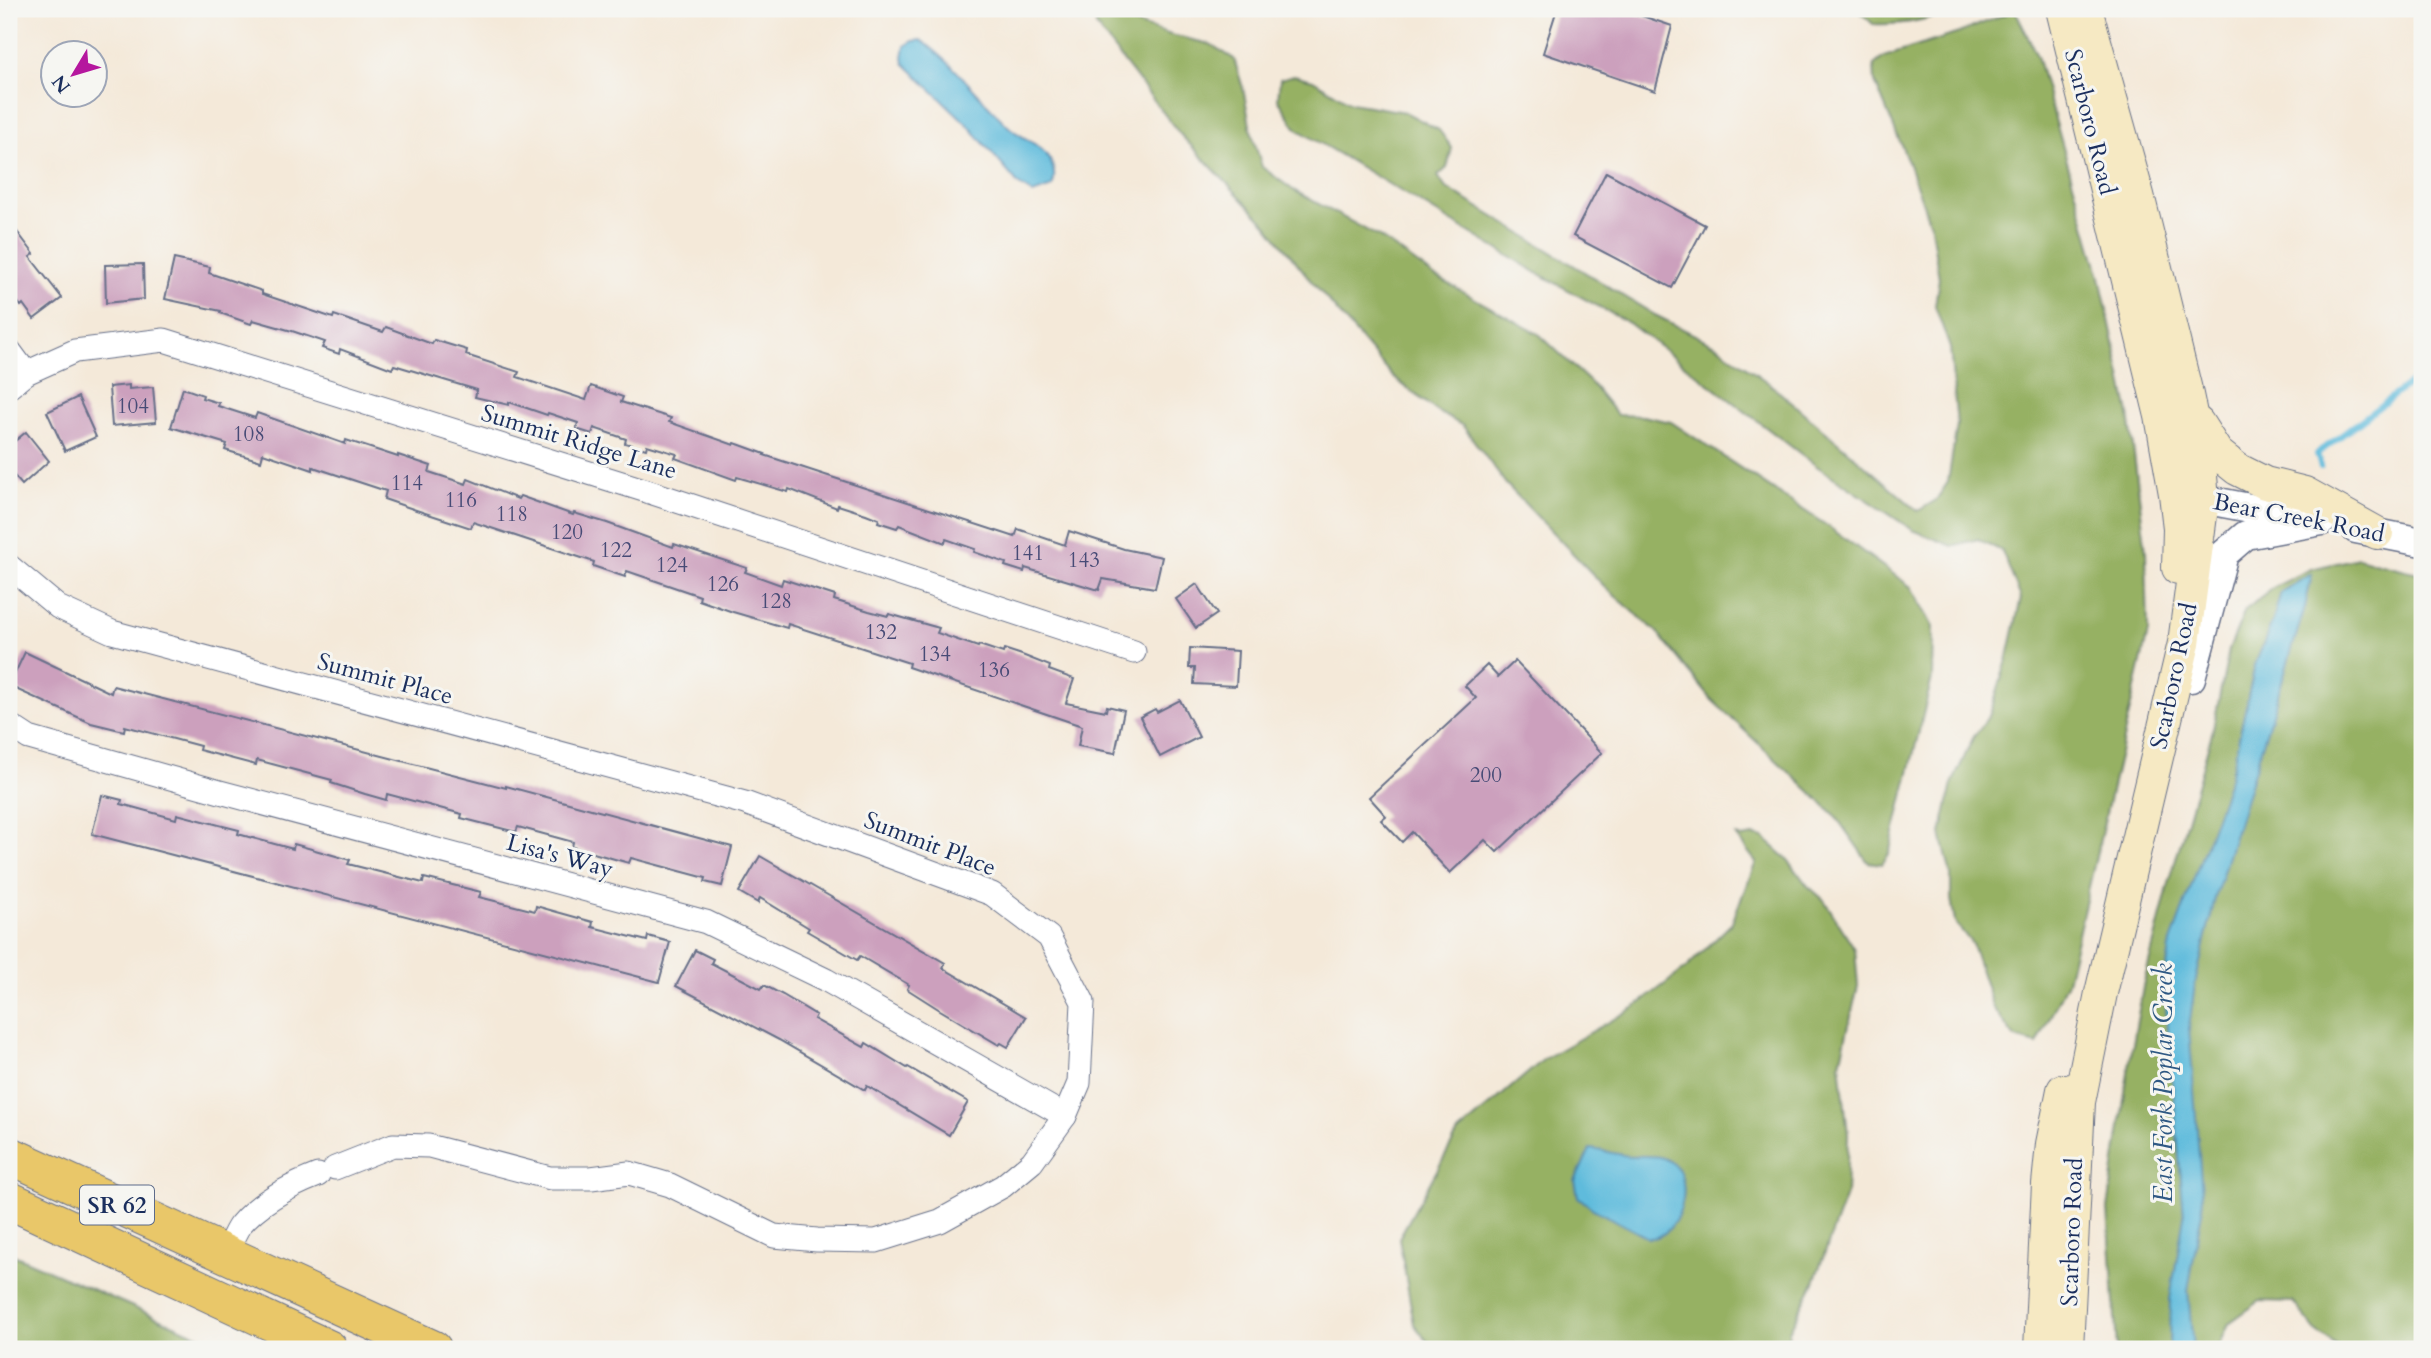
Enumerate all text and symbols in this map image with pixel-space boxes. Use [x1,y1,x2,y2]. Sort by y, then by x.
north arrow [38,38,108,108]
street label: Scarboro Road [2056,46,2124,198]
text: N [46,69,77,98]
house number: 104 [117,392,149,421]
street label: Summit Ridge Lane [477,397,681,487]
house number: 108 [233,420,265,449]
house number: 114 [391,469,423,498]
street label: Bear Creek Road [2211,485,2388,551]
house number: 116 [445,486,477,515]
house number: 118 [496,500,528,529]
house number: 120 [551,518,583,547]
house number: 122 [600,536,632,565]
house number: 141 [1012,539,1044,568]
house number: 143 [1068,546,1100,575]
house number: 124 [656,551,688,580]
house number: 126 [707,570,739,599]
house number: 128 [760,587,792,616]
street label: Scarboro Road [2142,600,2206,752]
house number: 132 [865,618,897,647]
house number: 134 [919,640,951,669]
street label: Summit Place [314,645,456,713]
house number: 136 [978,656,1010,685]
house number: 200 [1470,761,1502,790]
street label: Summit Place [859,804,1001,884]
street label: Lisa's Way [503,826,617,886]
water label: East Fork Poplar Creek [2146,963,2181,1203]
street label: Scarboro Road [2053,1157,2091,1307]
road number: SR 62 [80,1186,154,1224]

